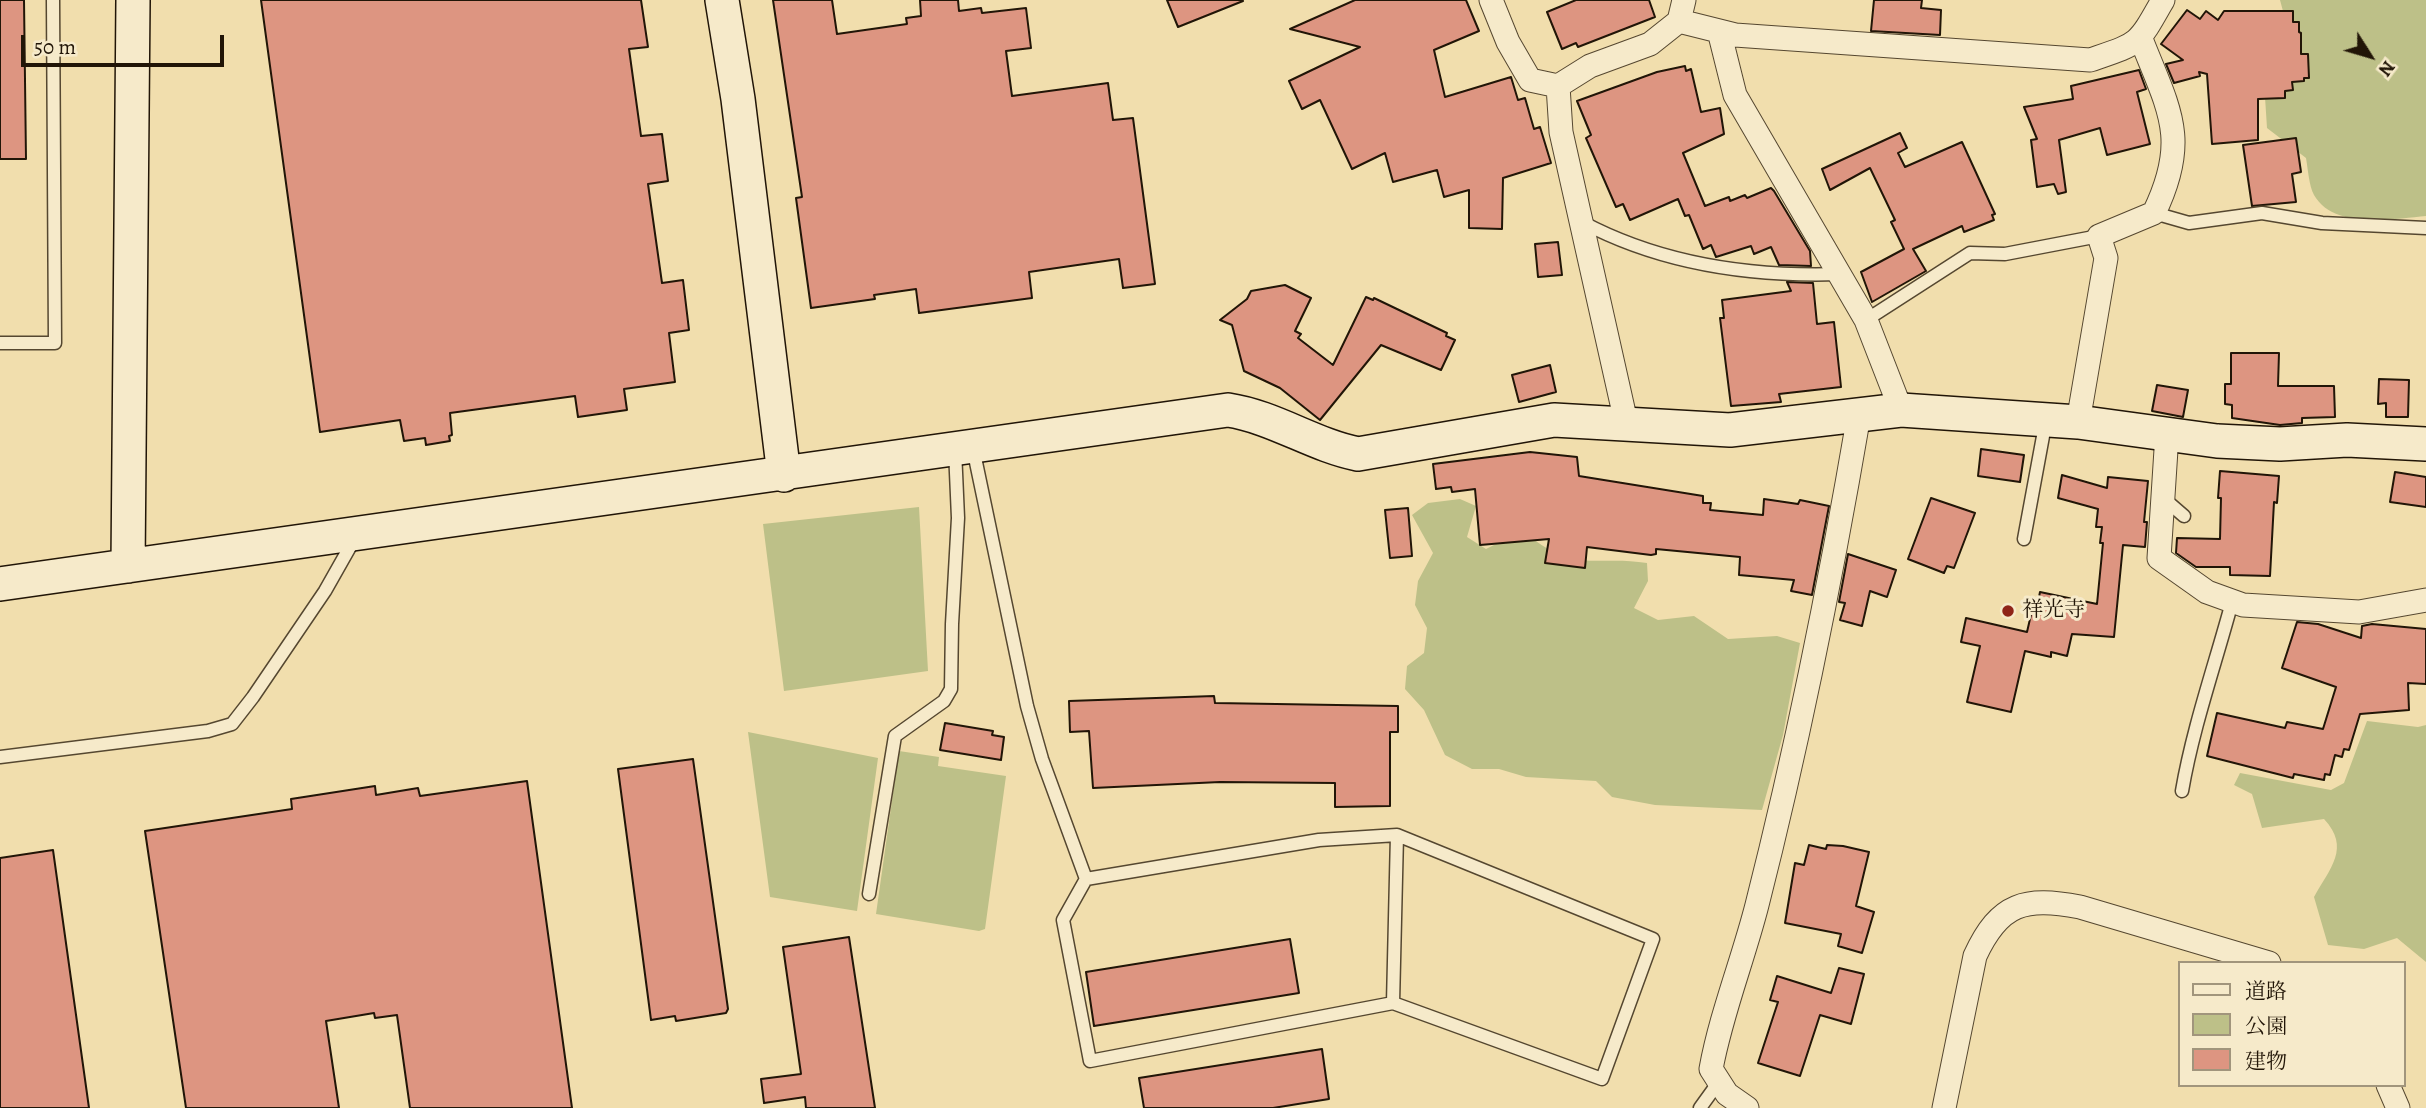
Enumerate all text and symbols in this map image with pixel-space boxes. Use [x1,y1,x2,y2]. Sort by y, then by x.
scale bar [24,21,228,65]
north arrow [2335,21,2405,91]
text: 50 m [34,33,76,61]
text: N [2372,55,2401,82]
place label: 祥光寺 [2022,598,2085,624]
marker: 祥光寺 [2000,603,2016,619]
legend [2178,961,2405,1087]
text: 道路 [2245,977,2287,1005]
text: 公園 [2245,1012,2287,1040]
text: 建物 [2245,1047,2287,1075]

